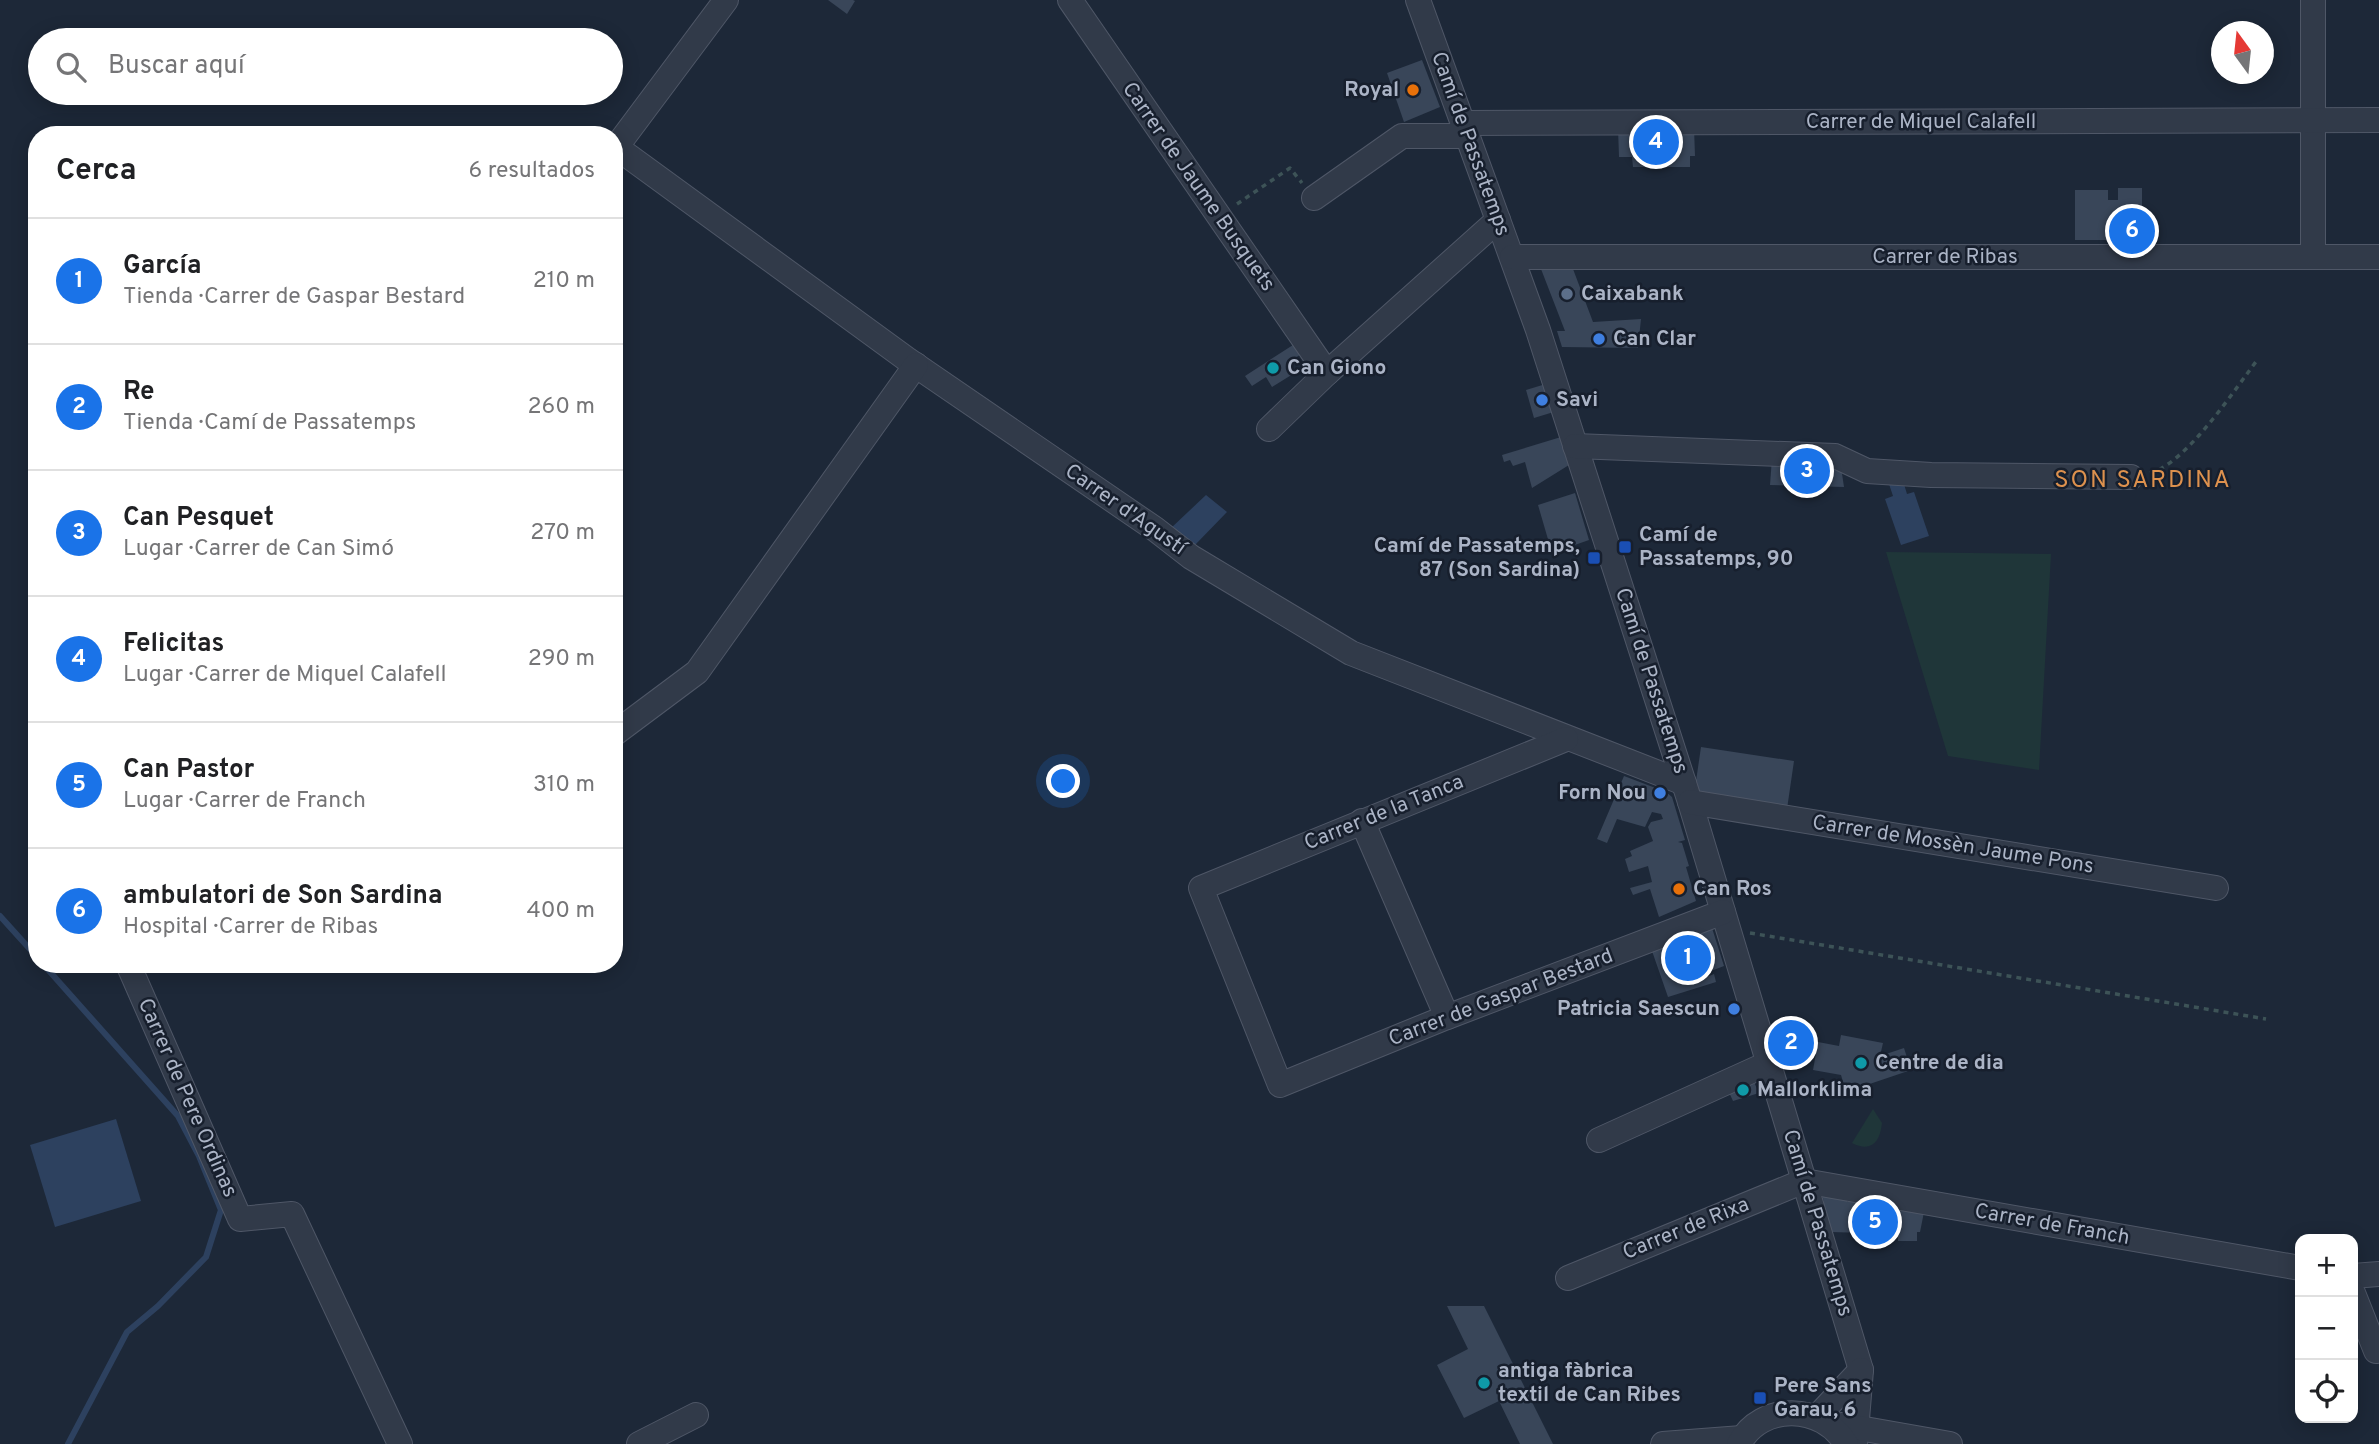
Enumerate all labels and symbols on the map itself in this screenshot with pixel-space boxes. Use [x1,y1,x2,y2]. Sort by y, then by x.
north arrow [2211,21,2274,84]
street label: Camí de Passatemps [1424,48,1516,240]
street label: Carrer de Jaume Busquets [1115,77,1281,297]
place label: Royal [1344,77,1399,104]
marker: Royal [1405,82,1421,98]
street label: Carrer de Miquel Calafell [1806,109,2036,136]
pin: 4 [1633,116,1679,168]
pin: 6 [2109,205,2155,257]
street label: Carrer de Ribas [1872,244,2018,271]
place label: Caixabank [1581,281,1684,308]
marker: Caixabank [1559,286,1575,302]
place label: Can Clar [1613,326,1696,353]
marker: Can Clar [1591,331,1607,347]
place label: Can Giono [1287,355,1386,382]
marker: Can Giono [1265,360,1281,376]
place label: Savi [1556,387,1598,414]
marker: Savi [1534,392,1550,408]
pin: 3 [1784,445,1830,497]
street label: Carrer d'Agustí [1059,458,1192,563]
district label: SON SARDINA [2054,466,2232,496]
place label: Camí de Passatemps, 90 [1639,522,1793,573]
place label: Camí de Passatemps, 87 (Son Sardina) [1374,533,1580,584]
marker: Camí de Passatemps, 90 [1617,539,1633,555]
marker: Camí de Passatemps, 87 (Son Sardina) [1586,550,1602,566]
street label: Camí de Passatemps [1608,585,1694,777]
your location [1046,764,1080,798]
street label: Carrer de la Tanca [1300,769,1468,857]
place label: Forn Nou [1558,780,1646,807]
marker: Forn Nou [1652,785,1668,801]
street label: Carrer de Mossèn Jaume Pons [1810,809,2096,881]
place label: Can Ros [1693,876,1772,903]
marker: Can Ros [1671,881,1687,897]
pin: 1 [1665,932,1711,984]
street label: Carrer de Gaspar Bestard [1385,943,1617,1053]
street label: Carrer de Pere Ordinas [131,994,243,1202]
place label: Patricia Saescun [1557,996,1720,1023]
marker: Patricia Saescun [1726,1001,1742,1017]
pin: 2 [1768,1017,1814,1069]
place label: Centre de dia [1875,1050,2004,1077]
marker: Centre de dia [1853,1055,1869,1071]
place label: Mallorklima [1757,1077,1872,1104]
marker: Mallorklima [1735,1082,1751,1098]
street label: Camí de Passatemps [1776,1126,1858,1320]
street label: Carrer de Rixa [1619,1191,1753,1267]
pin: 5 [1852,1196,1898,1248]
street label: Carrer de Franch [1972,1198,2132,1252]
place label: antiga fàbrica textil de Can Ribes [1498,1358,1681,1409]
place label: Pere Sans Garau, 6 [1774,1373,1872,1424]
marker: antiga fàbrica textil de Can Ribes [1476,1375,1492,1391]
marker: Pere Sans Garau, 6 [1752,1390,1768,1406]

